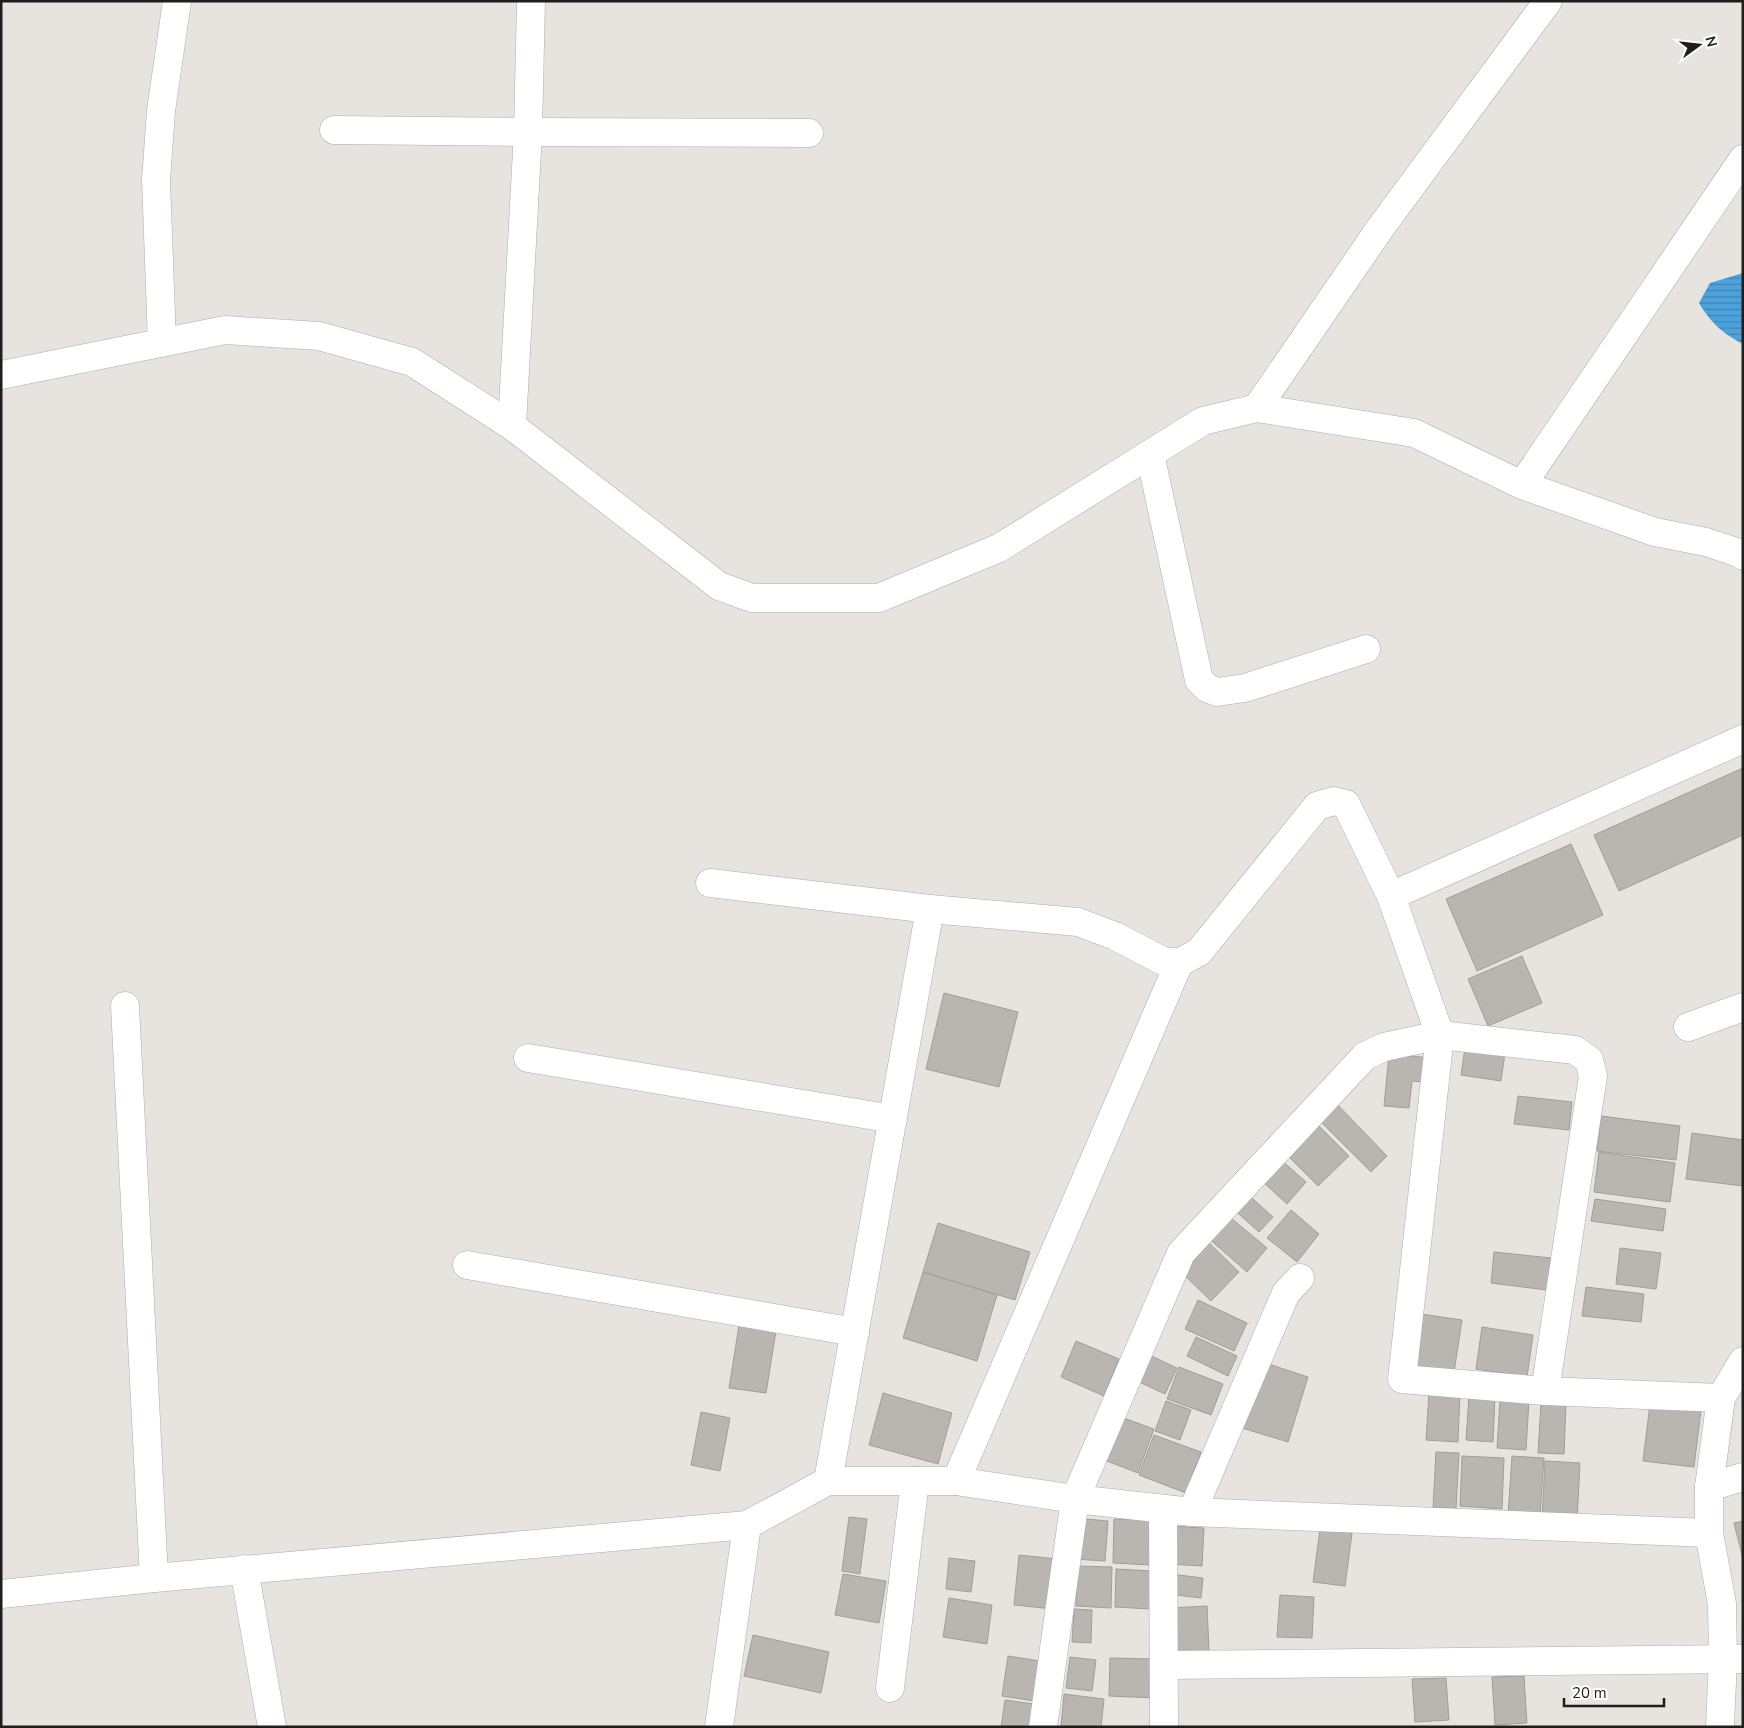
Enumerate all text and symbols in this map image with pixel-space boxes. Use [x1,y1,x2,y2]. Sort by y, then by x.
north arrow [1674,20,1724,70]
text: N [1701,34,1722,49]
scale bar [1564,1676,1664,1708]
text: 20 m [1572,1683,1607,1703]

